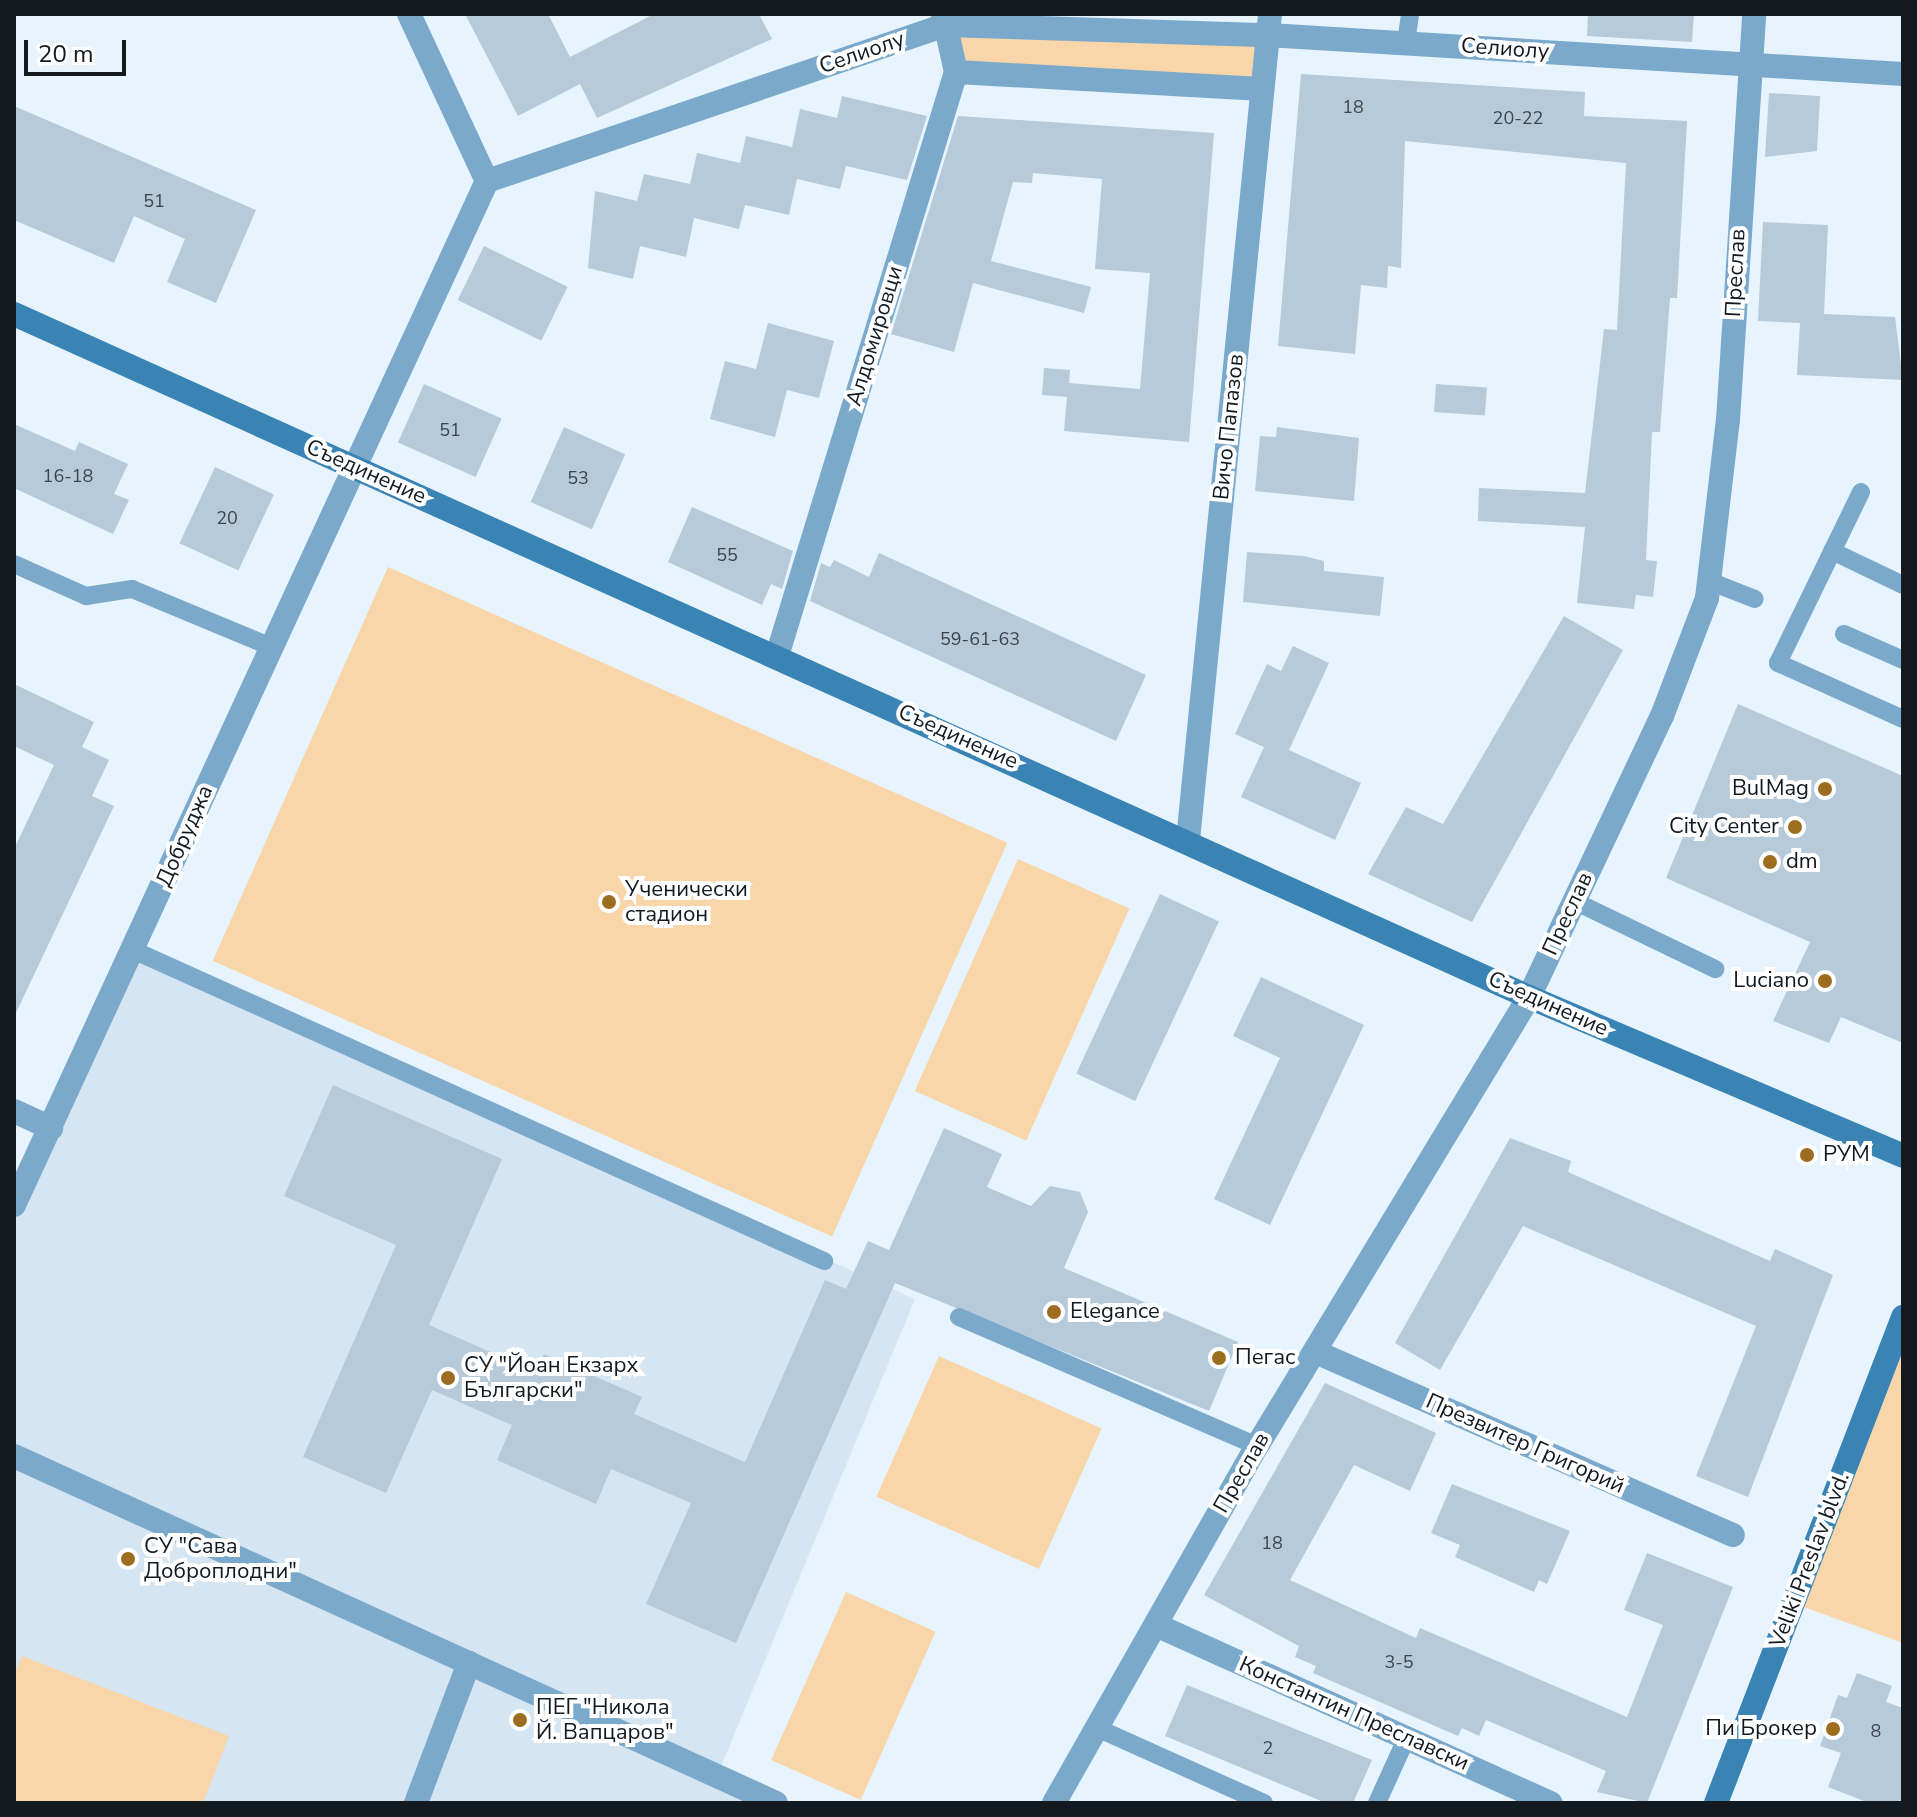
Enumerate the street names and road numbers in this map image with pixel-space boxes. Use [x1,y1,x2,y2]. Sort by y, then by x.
street label: Селиолу [816,26,908,80]
street label: Селиолу [1460,33,1550,65]
street label: Преслав [1721,228,1751,318]
street label: Алдомировци [841,263,909,409]
street label: Вичо Папазов [1208,353,1250,501]
street label: Съединение [302,434,430,510]
street label: Съединение [894,699,1022,775]
street label: Добруджа [151,781,219,891]
street label: Преслав [1537,868,1599,960]
street label: Съединение [1484,966,1612,1042]
street label: Презвитер Григорий [1422,1388,1628,1500]
street label: Преслав [1208,1428,1276,1518]
street label: Veliki Preslav blvd. [1764,1469,1856,1651]
street label: Константин Преславски [1235,1651,1473,1777]

